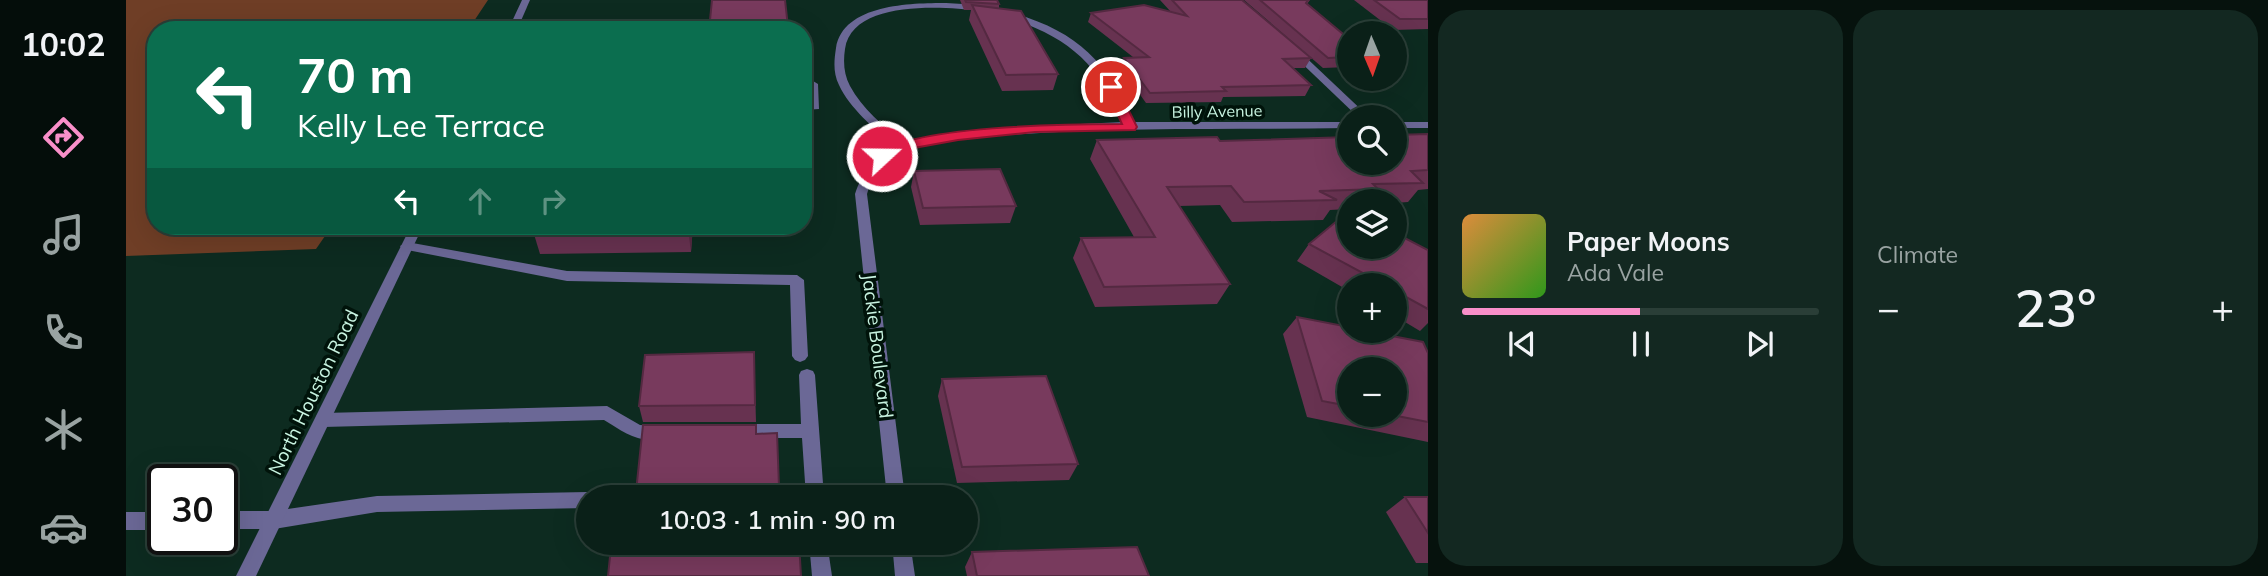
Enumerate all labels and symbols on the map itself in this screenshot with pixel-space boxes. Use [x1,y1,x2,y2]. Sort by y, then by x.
north arrow [1337,21,1407,91]
pin [1081,57,1141,117]
street label: Billy Avenue [1171,100,1263,122]
position arrow [845,119,919,193]
street label: Jackie Boulevard [857,272,899,420]
street label: North Houston Road [263,305,363,479]
speed limit sign: 30 [147,464,238,555]

